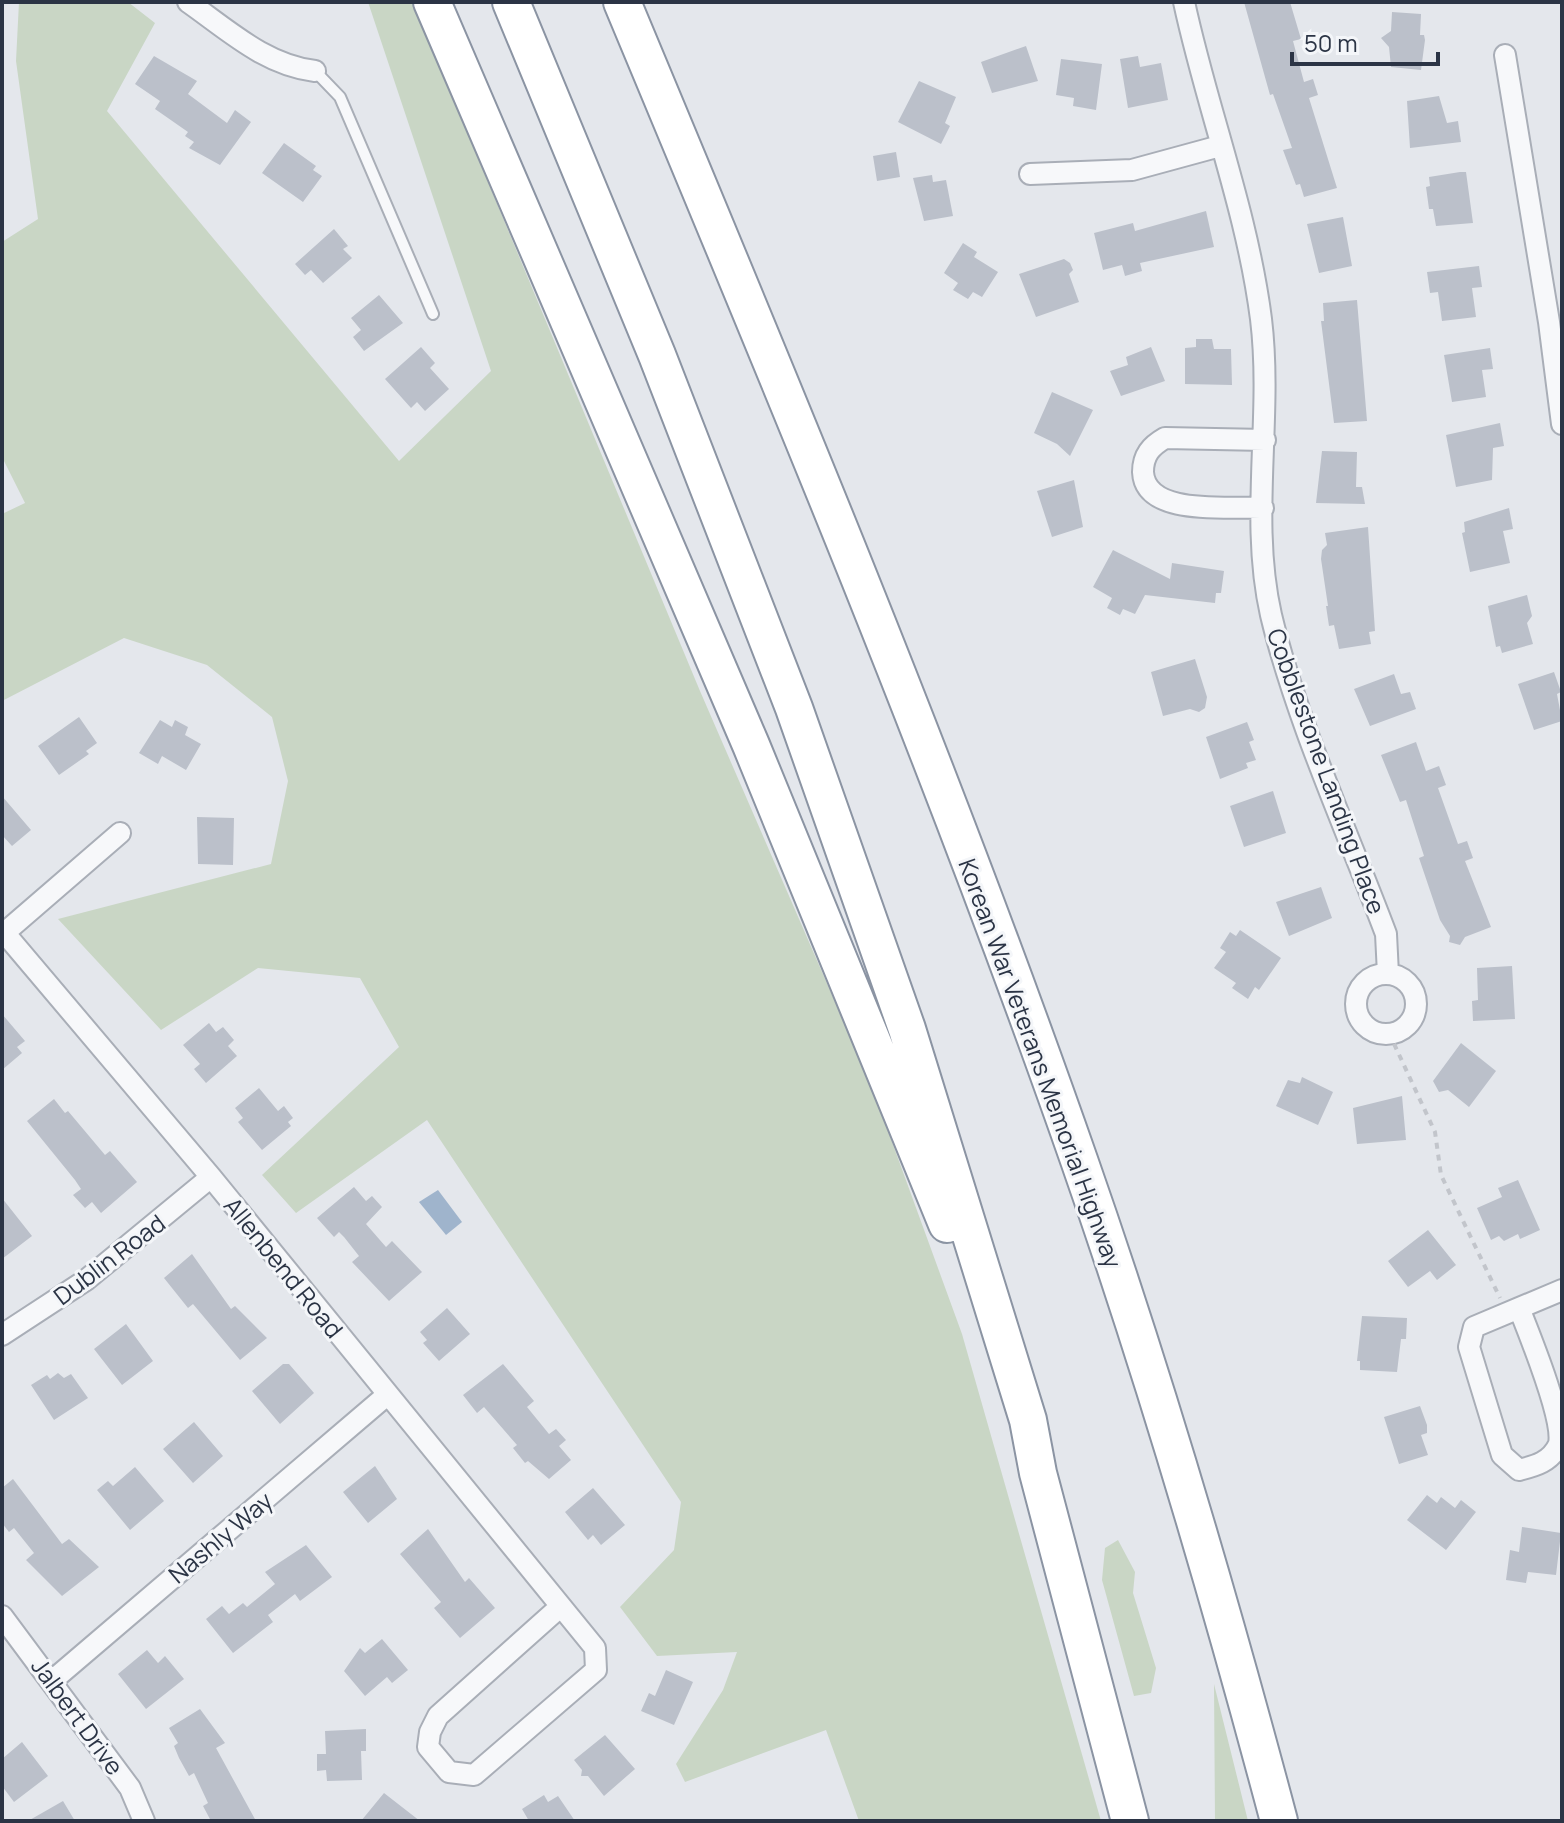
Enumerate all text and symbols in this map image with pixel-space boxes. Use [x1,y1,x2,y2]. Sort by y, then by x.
scale bar [1292,16,1438,66]
text: 50 m [1304,26,1358,59]
street label: Cobblestone Landing Place [1260,624,1394,918]
street label: Korean War Veterans Memorial Highway [951,854,1131,1273]
street label: Allenbend Road [217,1190,351,1344]
street label: Dublin Road [46,1206,172,1312]
street label: Nashly Way [161,1484,279,1590]
street label: Jalbert Drive [24,1651,132,1781]

